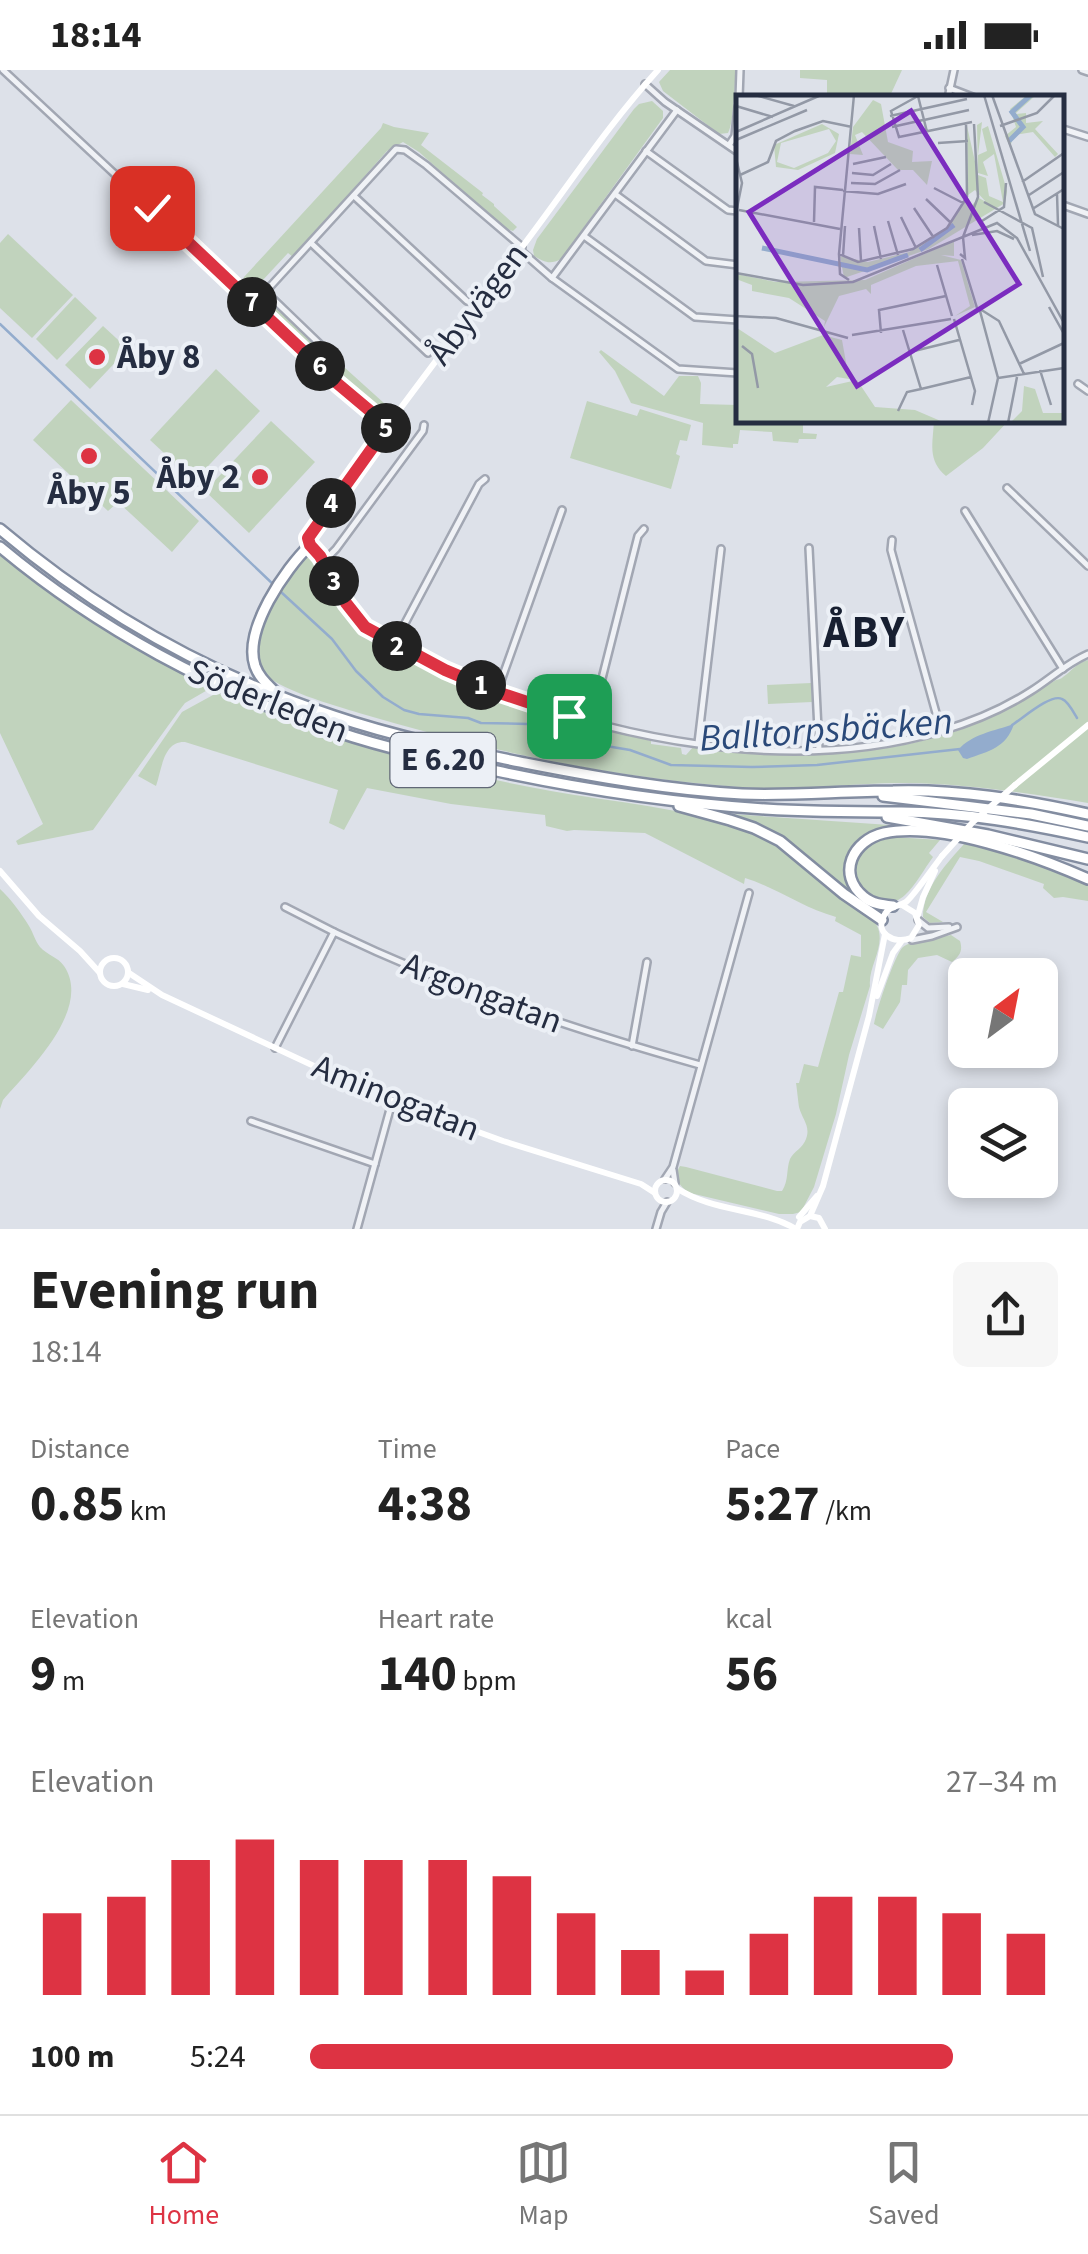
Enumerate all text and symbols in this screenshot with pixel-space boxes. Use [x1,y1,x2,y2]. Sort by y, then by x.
text: 18:14 [50,8,142,62]
inset map [736,95,1063,422]
pin [110,166,195,251]
icon: check [125,181,180,236]
street label: Åbyvägen [415,232,541,376]
pin: 7 [227,277,277,327]
text: 7 [245,282,259,322]
place label: Åby 8 [116,332,201,382]
pin: 6 [295,341,345,391]
marker: Åby 8 [86,346,108,368]
text: 6 [313,346,327,386]
pin: 5 [361,403,411,453]
text: 5 [379,408,393,448]
marker: Åby 5 [78,445,100,467]
place label: Åby 2 [155,452,240,502]
marker: Åby 2 [249,466,271,488]
place label: Åby 5 [46,468,131,518]
pin: 4 [306,478,356,528]
text: 4 [324,483,338,523]
pin: 3 [309,556,359,606]
text: 3 [327,561,341,601]
district label: ÅBY [822,601,907,665]
pin: 2 [372,621,422,671]
text: 2 [390,626,404,666]
street label: Söderleden [180,646,356,756]
pin: 1 [456,660,506,710]
text: 1 [474,665,488,705]
pin [527,674,612,759]
icon: arrive [542,689,597,744]
water label: Balltorpsbäcken [698,694,954,766]
road number: E 6.20 [390,733,496,787]
street label: Argongatan [395,940,569,1046]
north arrow [948,958,1058,1068]
map controls [948,958,1058,1198]
street label: Aminogatan [305,1042,487,1154]
button: layers [948,1088,1058,1198]
text: Evening run [30,1252,319,1330]
button: share [953,1262,1058,1367]
text: 18:14 [30,1329,102,1375]
text: Distance [30,1429,130,1469]
text: Time [378,1429,437,1469]
text: Pace [725,1429,780,1469]
text: 0.85 [30,1469,124,1540]
text: 4:38 [378,1469,472,1540]
text: 5:27 [725,1469,820,1540]
text: km [124,1491,167,1531]
text: /km [820,1491,872,1531]
text: Elevation [30,1599,139,1639]
text: Heart rate [378,1599,494,1639]
text: kcal [725,1599,772,1639]
text: 9 [30,1639,56,1710]
text: 140 [378,1639,457,1710]
text: 56 [725,1639,778,1710]
text: m [56,1661,85,1701]
text: bpm [457,1661,517,1701]
text: Elevation [30,1759,155,1805]
text: 27–34 m [946,1759,1058,1805]
text: 100 m [30,2034,115,2080]
text: 5:24 [190,2034,246,2080]
tab: Home [148,2135,219,2235]
tab: Map [516,2135,571,2235]
tab: Saved [868,2135,939,2235]

